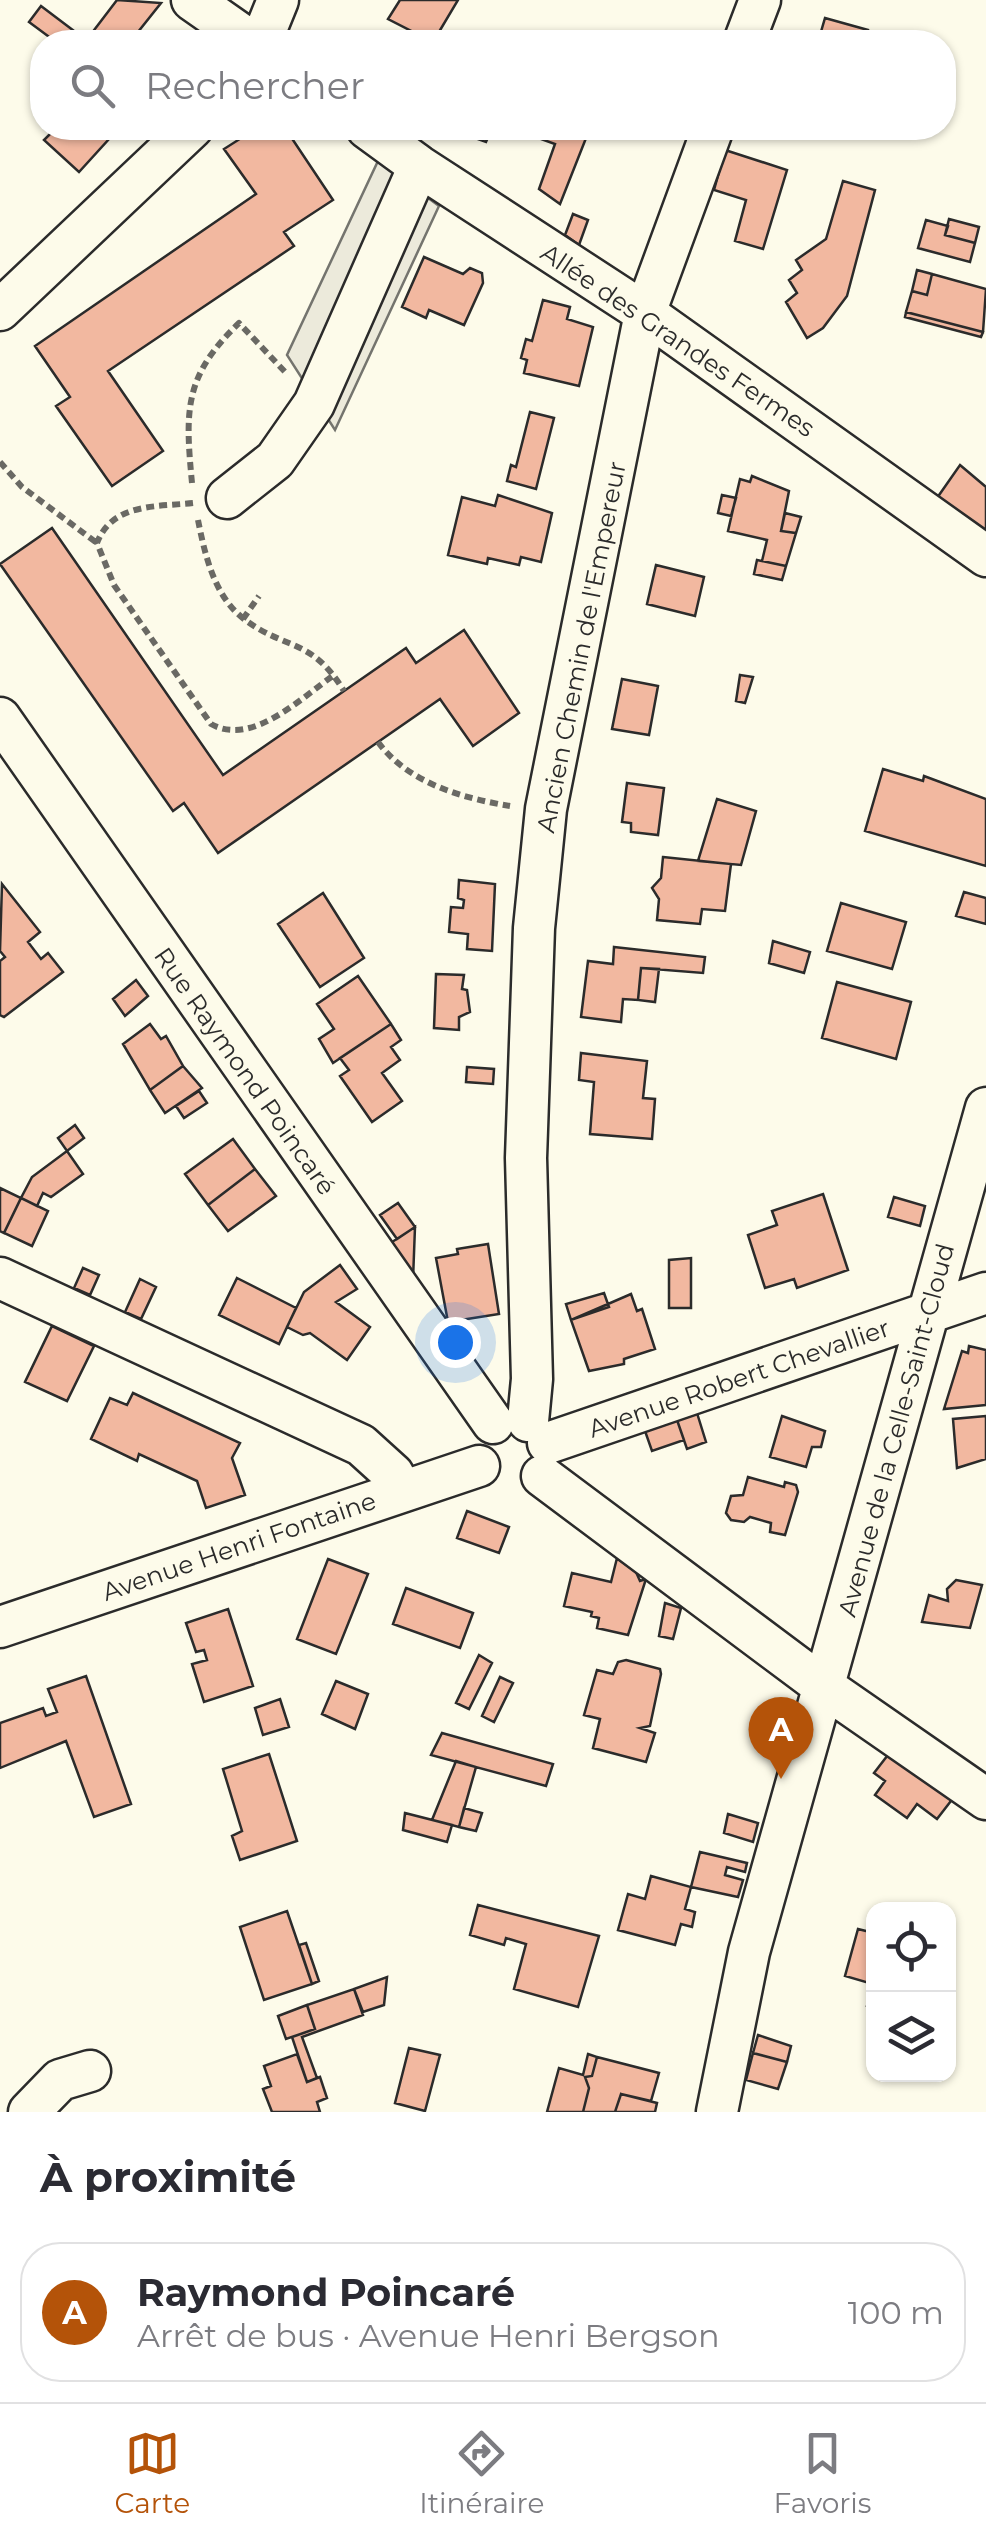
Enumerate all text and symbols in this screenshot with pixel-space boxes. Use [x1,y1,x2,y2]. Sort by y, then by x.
search box [30,30,956,140]
icon: search [65,58,120,113]
text: Rechercher [145,62,365,109]
street label: Allée des Grandes Fermes [535,237,821,443]
street label: Ancien Chemin de l'Empereur [530,459,632,835]
street label: Rue Raymond Poincaré [148,941,342,1201]
street label: Avenue de la Celle-Saint-Cloud [832,1240,960,1620]
street label: Avenue Robert Chevallier [585,1312,893,1444]
your location [430,1317,481,1368]
street label: Avenue Henri Fontaine [98,1485,380,1607]
pin: A [748,1696,814,1779]
map controls [866,1902,956,2082]
button: locate [866,1902,956,1992]
button: layers [866,1992,956,2082]
text: À proximité [40,2151,296,2203]
text: Raymond Poincaré [137,2269,515,2316]
text: A [62,2293,87,2332]
text: 100 m [848,2293,944,2332]
text: Arrêt de bus · Avenue Henri Bergson [137,2316,720,2355]
tab: Carte [115,2426,190,2520]
tab: Itinéraire [419,2426,544,2520]
tab: Favoris [774,2426,871,2520]

